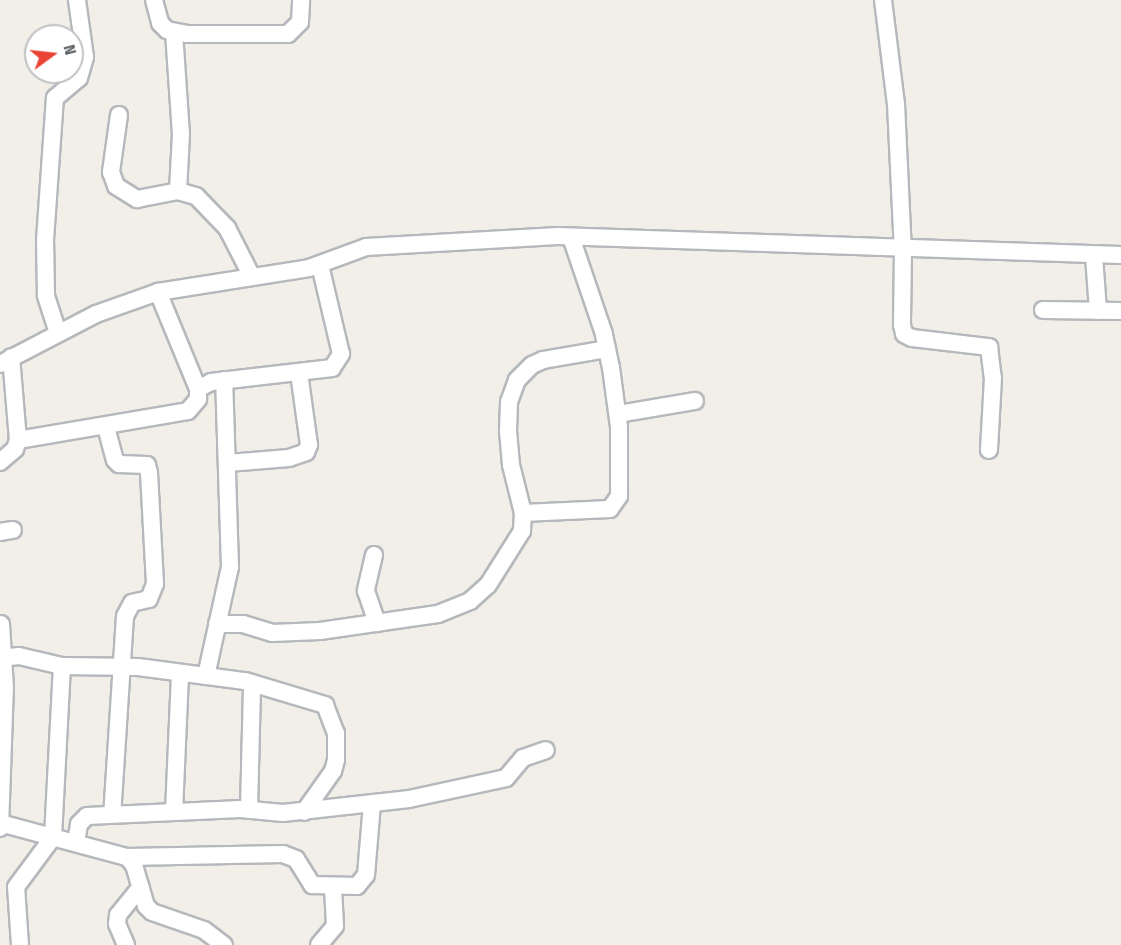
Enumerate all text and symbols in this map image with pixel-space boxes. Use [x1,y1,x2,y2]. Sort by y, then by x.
north arrow [24,24,84,84]
text: N [60,43,80,57]

